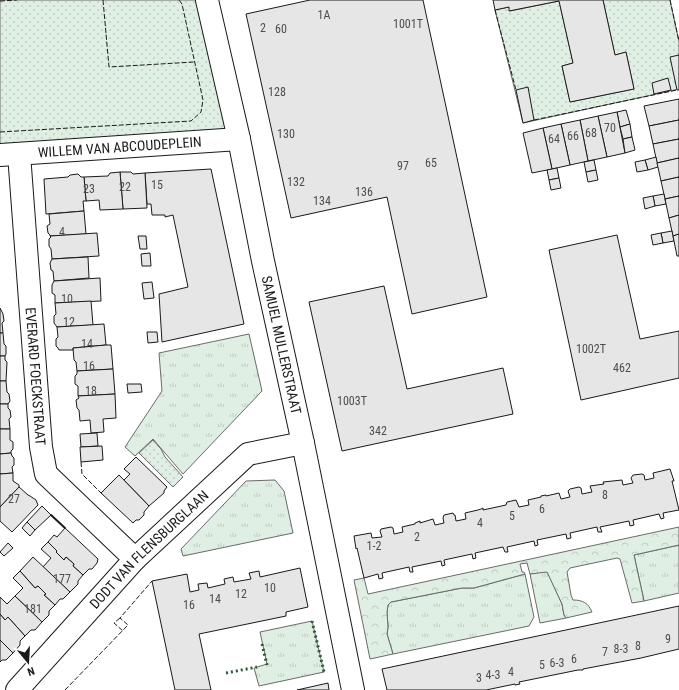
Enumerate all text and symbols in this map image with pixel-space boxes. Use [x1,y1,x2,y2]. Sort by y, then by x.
house number: 1A [318,8,331,22]
house number: 1001T [393,17,423,31]
house number: 2 [260,21,266,35]
house number: 60 [275,22,287,36]
house number: 128 [268,85,286,99]
house number: 70 [604,121,616,135]
house number: 68 [585,126,597,140]
house number: 130 [277,127,295,141]
house number: 66 [567,129,579,143]
house number: 64 [548,132,560,146]
street label: WILLEM VAN ABCOUDEPLEIN [37,134,202,160]
house number: 65 [425,156,437,170]
house number: 97 [397,159,409,173]
house number: 132 [287,175,305,189]
house number: 15 [151,178,163,192]
house number: 22 [119,180,131,194]
house number: 23 [83,182,95,196]
house number: 136 [355,185,373,199]
house number: 134 [313,194,331,208]
house number: 4 [59,225,65,239]
street label: SAMUEL MULLERSTRAAT [258,274,304,416]
house number: 10 [61,292,73,306]
street label: EVERARD FOECKSTRAAT [23,307,49,446]
house number: 12 [63,315,75,329]
house number: 14 [81,337,93,351]
house number: 1002T [576,342,606,356]
house number: 16 [83,359,95,373]
house number: 462 [613,361,631,375]
house number: 18 [85,384,97,398]
house number: 1003T [337,394,367,408]
house number: 342 [369,424,387,438]
street label: DODT VAN FLENSBURGLAAN [86,487,212,612]
house number: 8 [602,488,608,502]
house number: 27 [8,492,20,506]
house number: 6 [539,502,545,516]
house number: 5 [509,509,515,523]
house number: 4 [477,516,483,530]
house number: 2 [414,530,420,544]
house number: 1-2 [367,539,381,553]
house number: 177 [53,572,71,586]
house number: 10 [264,581,276,595]
house number: 12 [235,587,247,601]
house number: 14 [209,592,221,606]
house number: 16 [183,598,195,612]
house number: 181 [24,602,42,616]
house number: 9 [665,632,671,646]
house number: 8 [635,639,641,653]
north arrow [8,642,48,682]
house number: 8-3 [614,642,628,656]
house number: 7 [602,645,608,659]
house number: 6 [571,652,577,666]
house number: 6-3 [550,656,564,670]
house number: 5 [539,658,545,672]
text: N [25,664,36,678]
house number: 4 [508,665,514,679]
house number: 4-3 [486,668,500,682]
house number: 3 [476,671,482,685]

